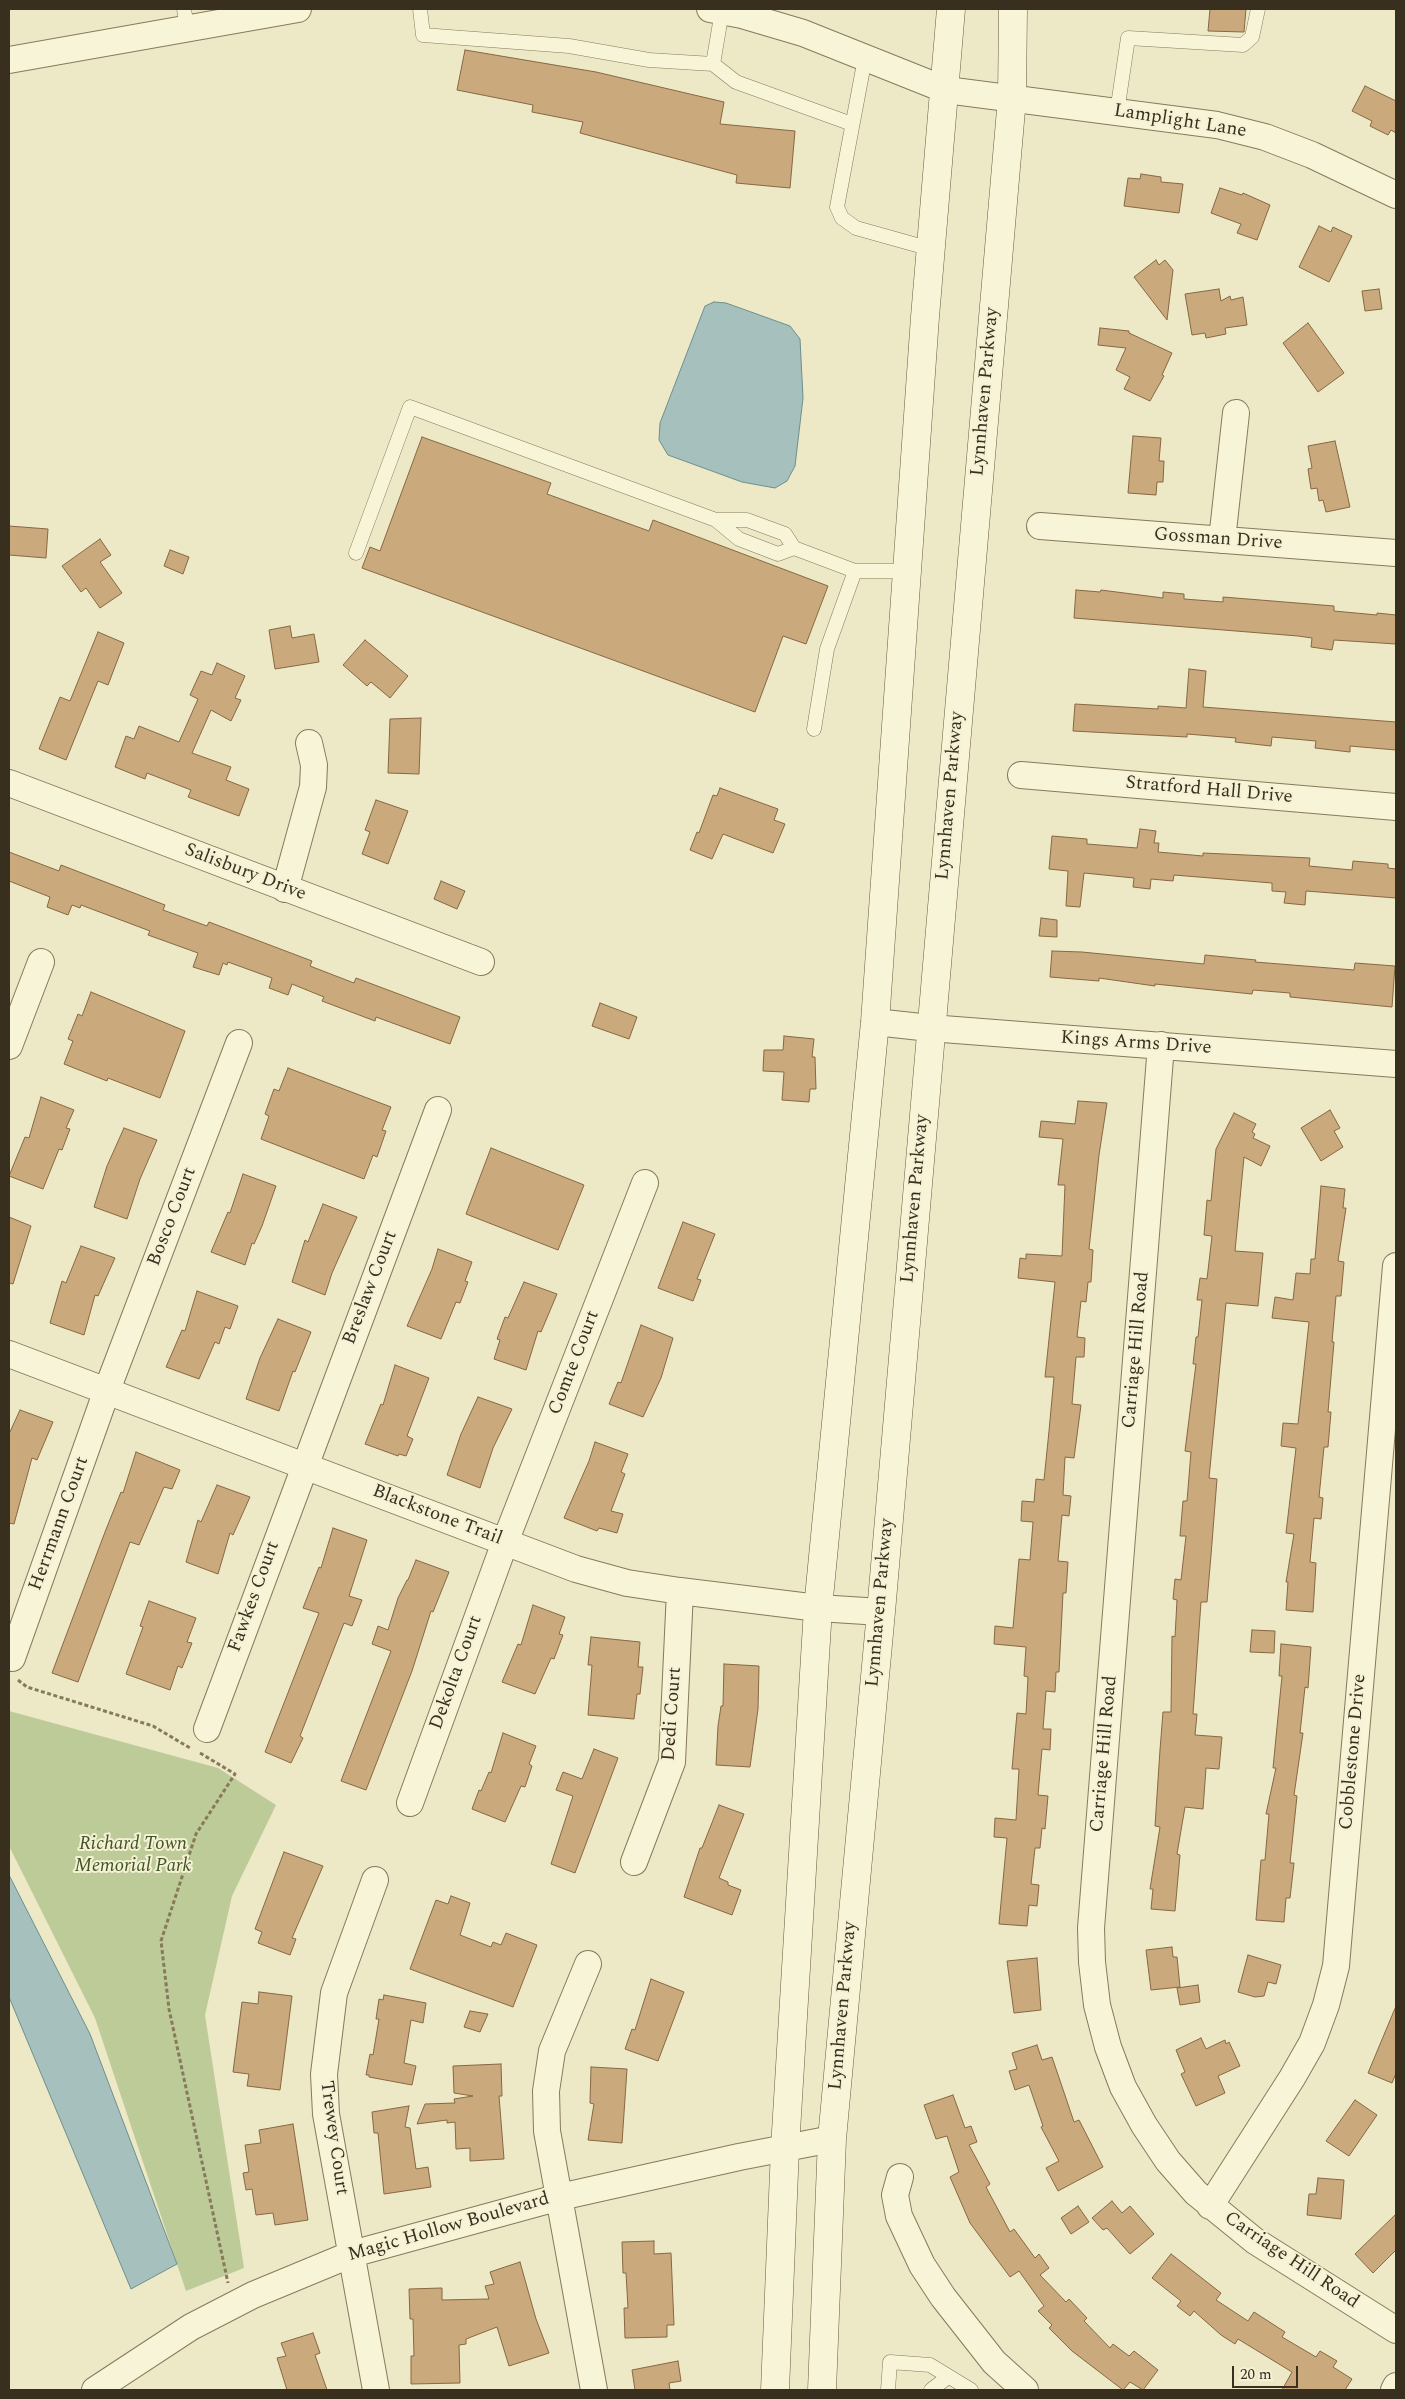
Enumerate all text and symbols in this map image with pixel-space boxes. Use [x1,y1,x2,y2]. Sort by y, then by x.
street label: Lamplight Lane [1112,100,1248,144]
street label: Lynnhaven Parkway [967,307,1005,477]
street label: Gossman Drive [1153,524,1283,556]
street label: Lynnhaven Parkway [932,711,970,881]
street label: Stratford Hall Drive [1124,772,1294,810]
street label: Salisbury Drive [181,839,309,907]
street label: Kings Arms Drive [1060,1027,1212,1061]
street label: Lynnhaven Parkway [897,1114,935,1284]
street label: Bosco Court [144,1164,202,1270]
street label: Breslaw Court [339,1228,403,1348]
street label: Carriage Hill Road [1119,1271,1155,1429]
street label: Comte Court [545,1308,605,1418]
street label: Herrmann Court [25,1454,95,1594]
street label: Blackstone Trail [369,1481,505,1551]
street label: Lynnhaven Parkway [862,1518,900,1688]
street label: Fawkes Court [224,1538,286,1656]
street label: Dekolta Court [426,1613,488,1733]
street label: Dedi Court [658,1666,688,1762]
street label: Cobblestone Drive [1336,1673,1372,1831]
street label: Carriage Hill Road [1087,1675,1123,1833]
park label: Richard Town Memorial Park [75,1834,191,1878]
street label: Lynnhaven Parkway [825,1921,863,2091]
street label: Trewey Court [314,2079,352,2197]
street label: Magic Hollow Boulevard [346,2188,552,2268]
street label: Carriage Hill Road [1219,2208,1363,2314]
scale bar [1235,2356,1301,2388]
text: 20 m [1240,2363,1272,2386]

